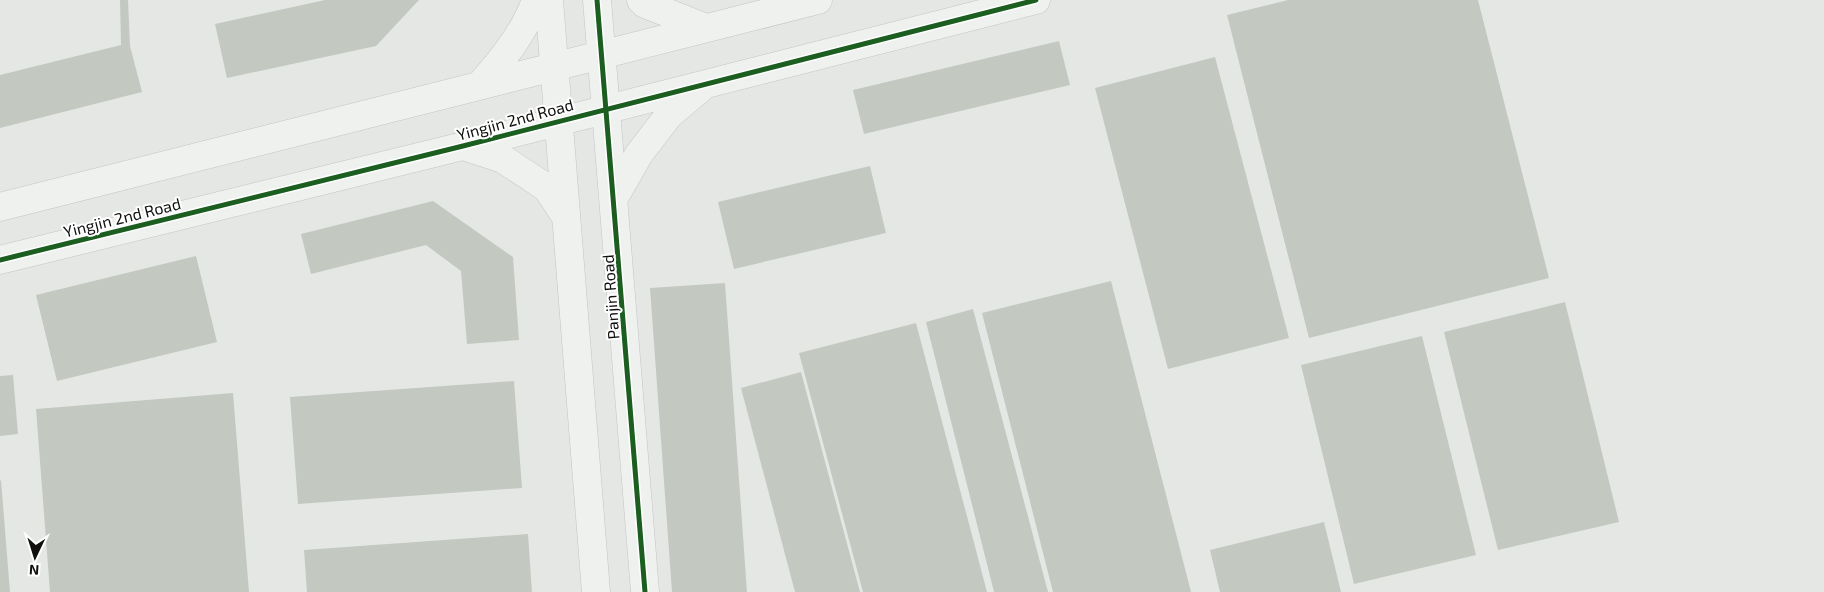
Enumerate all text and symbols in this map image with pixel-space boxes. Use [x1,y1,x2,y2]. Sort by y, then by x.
street label: Yingjin 2nd Road [455,94,576,145]
street label: Yingjin 2nd Road [61,193,183,242]
street label: Panjin Road [598,254,623,340]
north arrow [10,532,60,582]
text: N [28,562,40,579]

